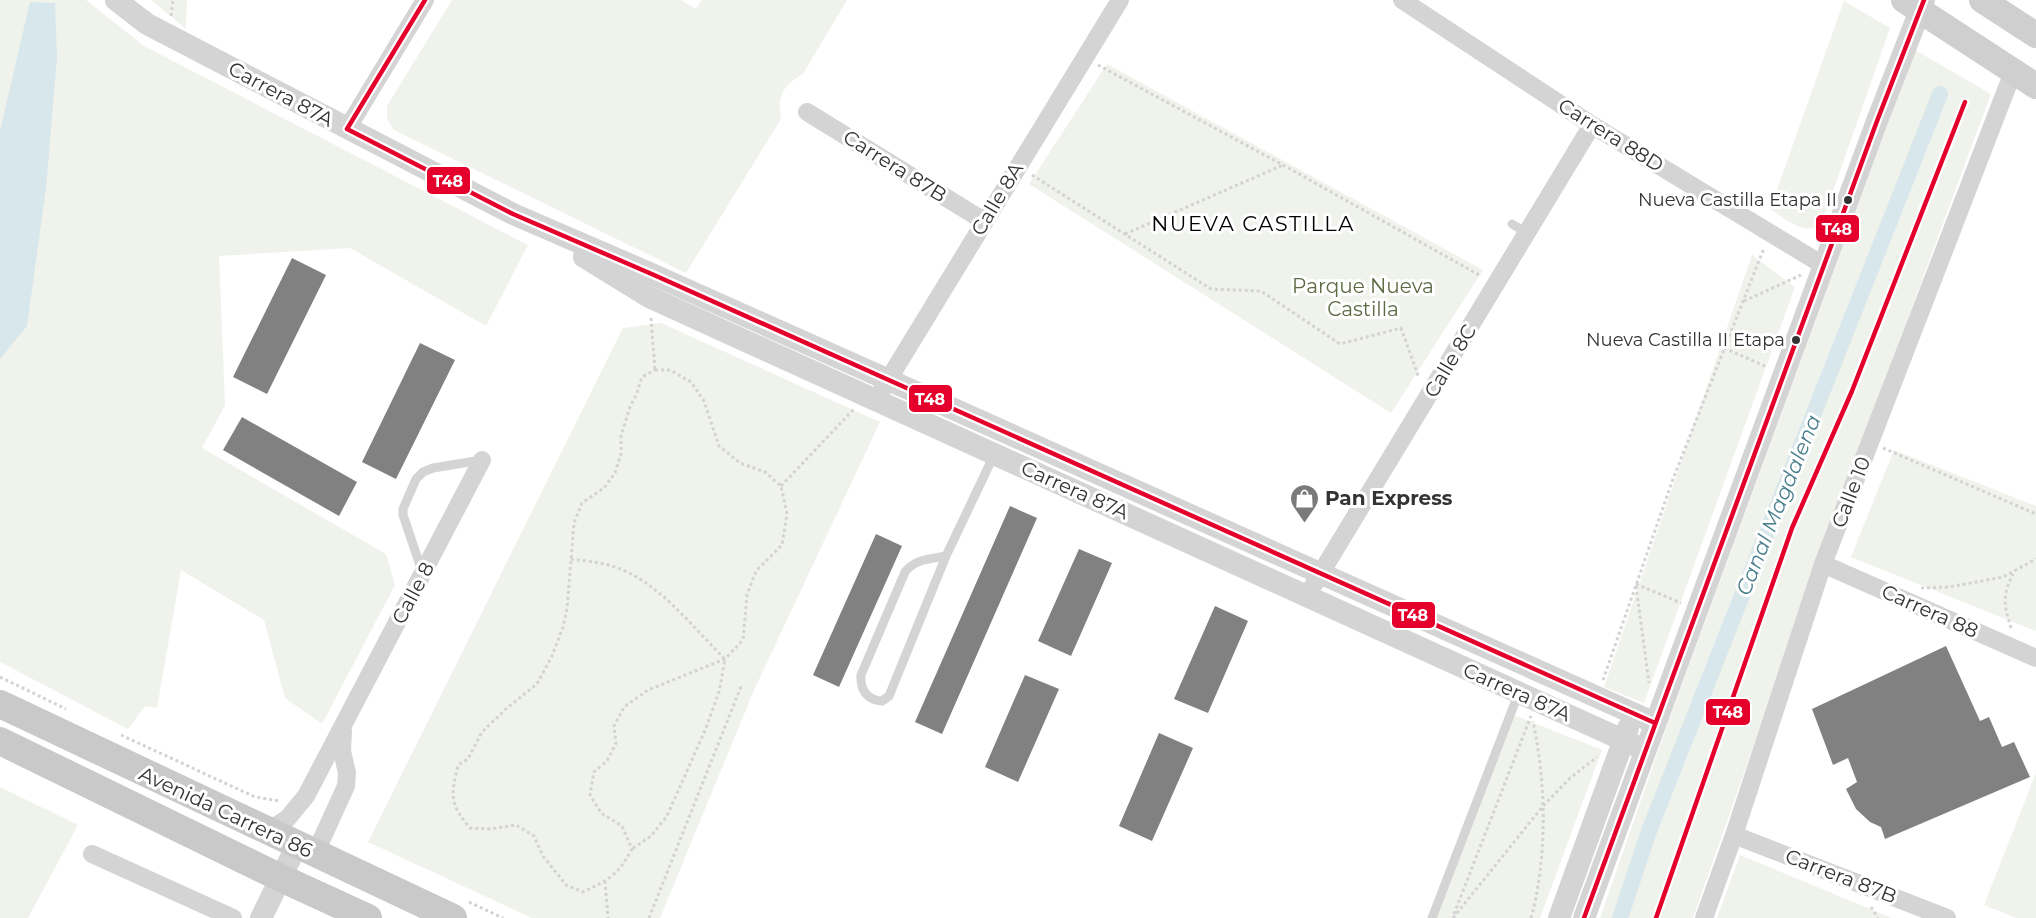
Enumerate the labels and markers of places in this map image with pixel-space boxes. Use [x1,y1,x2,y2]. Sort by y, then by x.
place label: Nueva Castilla Etapa II [1638,189,1837,211]
marker: Nueva Castilla Etapa II [1842,194,1854,206]
place label: Nueva Castilla II Etapa [1586,329,1785,351]
marker: Nueva Castilla II Etapa [1790,334,1802,346]
shop icon: Pan Express [1288,482,1320,524]
place label: Pan Express [1325,486,1453,510]

